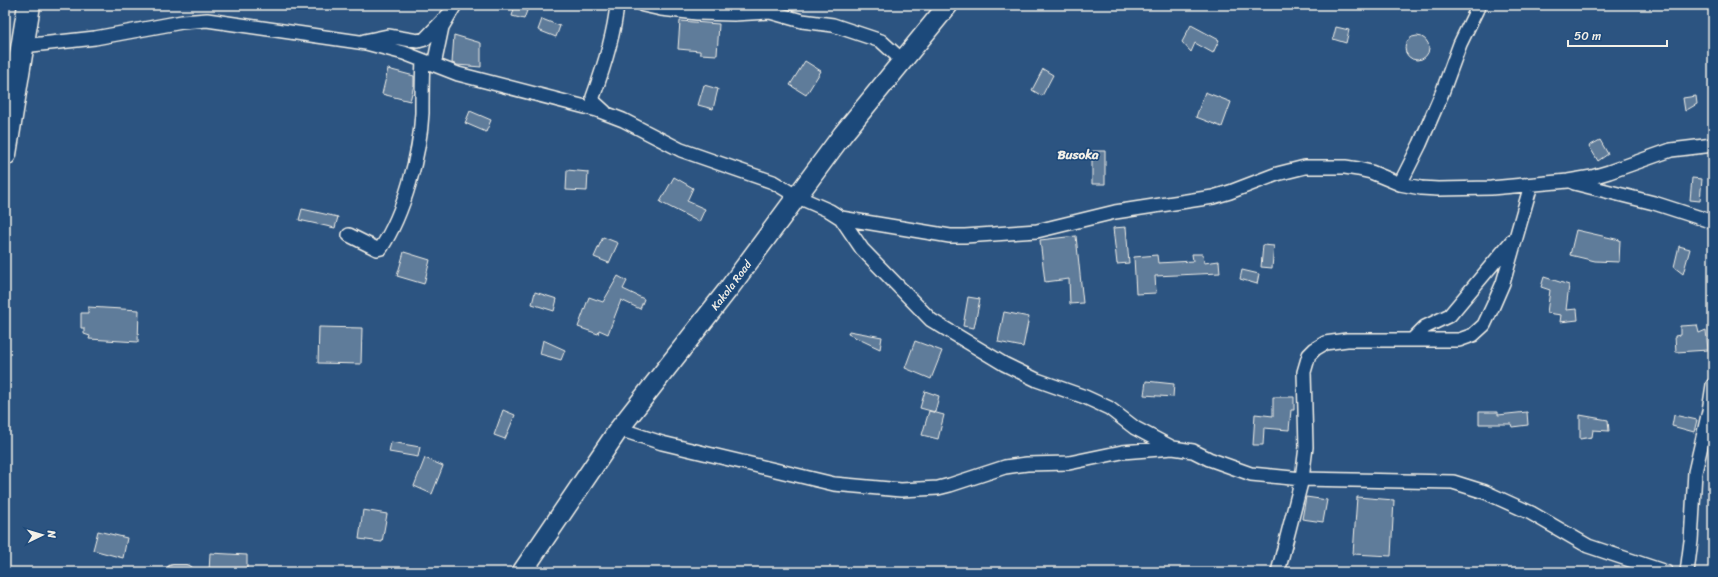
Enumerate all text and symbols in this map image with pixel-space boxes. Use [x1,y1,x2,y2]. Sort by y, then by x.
scale bar [1568,22,1667,48]
text: 50 m [1574,25,1601,47]
district label: Busoka [1057,143,1099,166]
street label: Kakola Road [706,255,757,314]
north arrow [22,515,62,555]
text: N [42,529,61,539]

